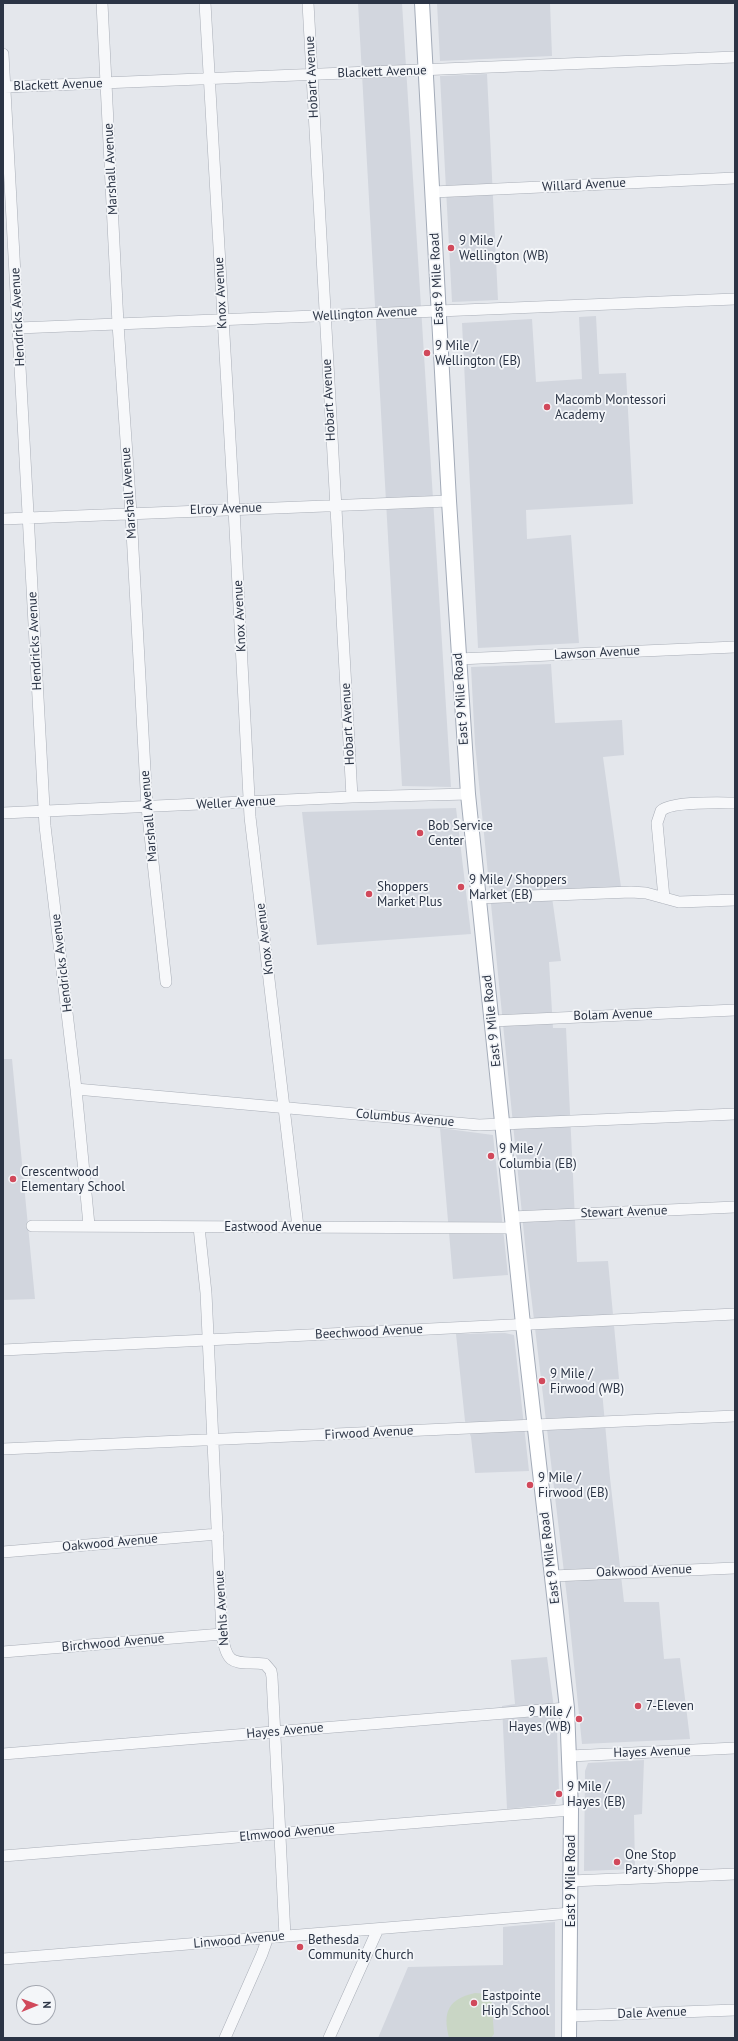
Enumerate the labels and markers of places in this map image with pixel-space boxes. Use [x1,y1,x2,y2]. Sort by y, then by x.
place label: 9 Mile / Wellington (WB) [459,233,548,264]
marker: 9 Mile / Wellington (WB) [446,243,456,253]
place label: 9 Mile / Wellington (EB) [435,338,521,369]
marker: 9 Mile / Wellington (EB) [422,348,432,358]
place label: Macomb Montessori Academy [555,392,666,423]
marker: Macomb Montessori Academy [542,402,552,412]
place label: Bob Service Center [428,818,493,849]
marker: Bob Service Center [415,828,425,838]
place label: 9 Mile / Shoppers Market (EB) [469,872,567,903]
place label: Shoppers Market Plus [377,879,442,910]
marker: 9 Mile / Shoppers Market (EB) [456,882,466,892]
marker: Shoppers Market Plus [364,889,374,899]
place label: 9 Mile / Columbia (EB) [499,1141,577,1172]
marker: 9 Mile / Columbia (EB) [486,1151,496,1161]
place label: Crescentwood Elementary School [21,1164,125,1195]
marker: Crescentwood Elementary School [8,1174,18,1184]
place label: 9 Mile / Firwood (WB) [550,1366,624,1397]
marker: 9 Mile / Firwood (WB) [537,1376,547,1386]
place label: 9 Mile / Firwood (EB) [538,1470,608,1501]
marker: 9 Mile / Firwood (EB) [525,1480,535,1490]
place label: 7-Eleven [646,1698,694,1714]
marker: 7-Eleven [633,1701,643,1711]
place label: 9 Mile / Hayes (WB) [509,1704,571,1735]
marker: 9 Mile / Hayes (WB) [574,1714,584,1724]
place label: 9 Mile / Hayes (EB) [567,1779,625,1810]
marker: 9 Mile / Hayes (EB) [554,1789,564,1799]
place label: One Stop Party Shoppe [625,1847,699,1878]
marker: One Stop Party Shoppe [612,1857,622,1867]
place label: Bethesda Community Church [308,1932,414,1963]
marker: Bethesda Community Church [295,1942,305,1952]
place label: Eastpointe High School [482,1988,549,2019]
marker: Eastpointe High School [469,1998,479,2008]

